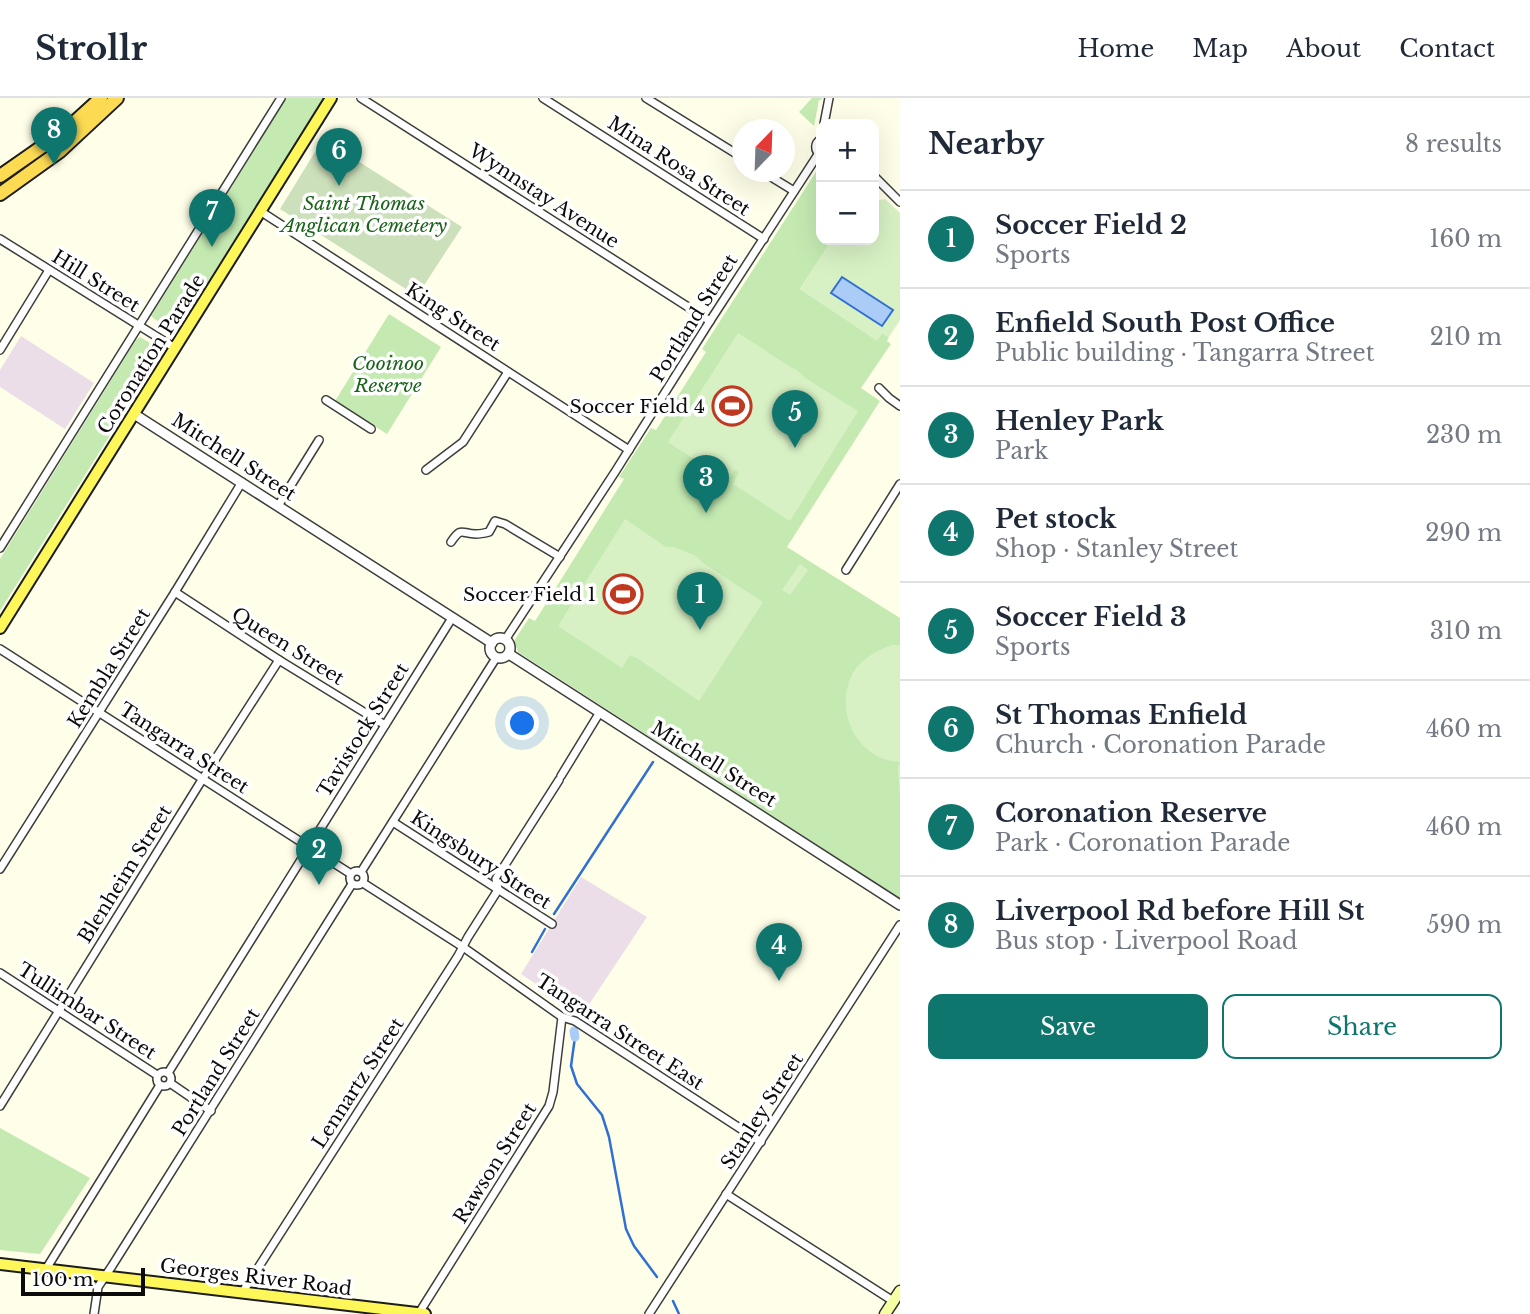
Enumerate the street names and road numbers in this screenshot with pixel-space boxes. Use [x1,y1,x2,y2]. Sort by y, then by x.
street label: Mina Rosa Street [604,111,755,221]
street label: Wynnstay Avenue [464,138,623,253]
street label: Hill Street [48,245,145,317]
street label: Portland Street [645,249,743,386]
street label: Coronation Parade [93,270,209,438]
street label: King Street [401,278,505,357]
street label: Mitchell Street [168,408,301,506]
street label: Queen Street [228,602,349,690]
street label: Kembla Street [63,603,156,732]
street label: Tavistock Street [312,658,414,801]
street label: Tangarra Street [115,698,254,799]
street label: Mitchell Street [647,716,782,812]
street label: Blenheim Street [73,800,177,947]
street label: Kingsbury Street [406,806,556,914]
street label: Tullimbar Street [14,958,161,1065]
street label: Tangarra Street East [532,969,709,1095]
street label: Portland Street [167,1003,265,1140]
street label: Lennartz Street [307,1013,409,1153]
street label: Stanley Street [716,1048,809,1173]
street label: Rawson Street [449,1098,542,1228]
street label: Georges River Road [159,1254,353,1300]

